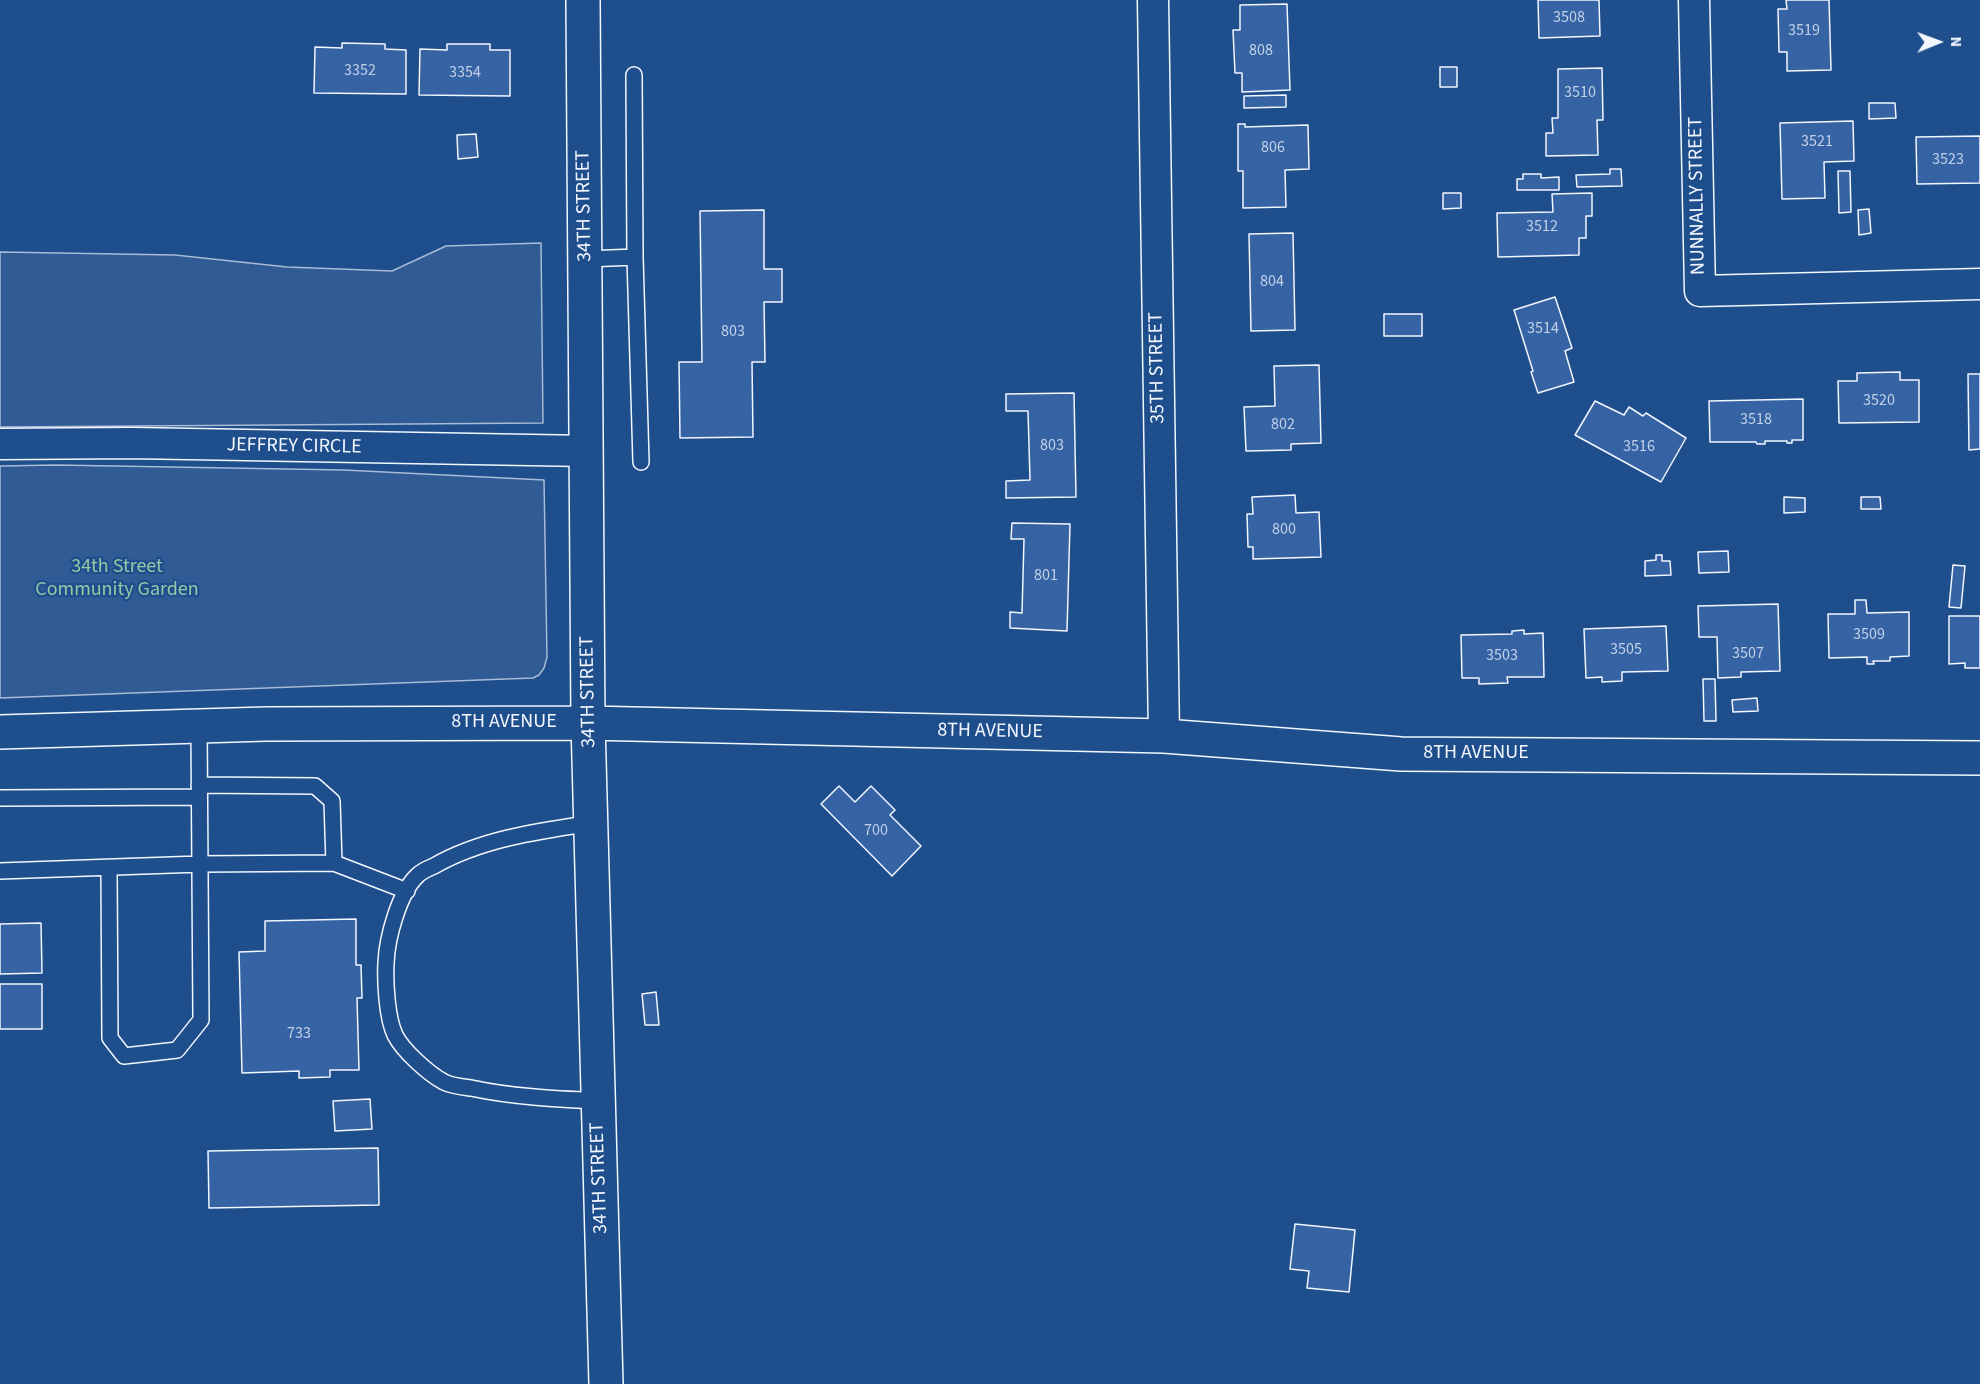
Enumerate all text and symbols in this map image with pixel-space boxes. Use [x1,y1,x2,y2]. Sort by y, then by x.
house number: 3508 [1553,8,1585,28]
north arrow [1908,12,1968,72]
house number: 3519 [1788,21,1820,41]
text: N [1945,36,1967,47]
house number: 808 [1249,41,1273,61]
house number: 3352 [344,61,376,81]
house number: 3354 [449,63,481,83]
house number: 3510 [1564,83,1596,103]
street label: NUNNALLY STREET [1685,117,1711,275]
house number: 3521 [1801,132,1833,152]
house number: 806 [1261,138,1285,158]
street label: 34TH STREET [572,150,598,262]
house number: 3523 [1932,150,1964,170]
house number: 3512 [1526,217,1558,237]
house number: 804 [1260,272,1284,292]
street label: 35TH STREET [1145,312,1171,424]
house number: 3514 [1527,319,1559,339]
house number: 803 [721,322,745,342]
house number: 3520 [1863,391,1895,411]
house number: 3518 [1740,410,1772,430]
house number: 802 [1271,415,1295,435]
street label: JEFFREY CIRCLE [226,434,362,460]
house number: 803 [1040,436,1064,456]
house number: 3516 [1623,437,1655,457]
house number: 800 [1272,520,1296,540]
park label: 34th Street Community Garden [35,556,199,603]
house number: 801 [1034,566,1058,586]
house number: 3509 [1853,625,1885,645]
street label: 34TH STREET [576,636,602,748]
house number: 3505 [1610,640,1642,660]
house number: 3507 [1732,644,1764,664]
house number: 3503 [1486,646,1518,666]
street label: 8TH AVENUE [451,711,557,735]
street label: 8TH AVENUE [937,719,1043,745]
street label: 8TH AVENUE [1423,742,1529,766]
house number: 700 [864,821,888,841]
house number: 733 [287,1024,311,1044]
street label: 34TH STREET [586,1122,614,1234]

